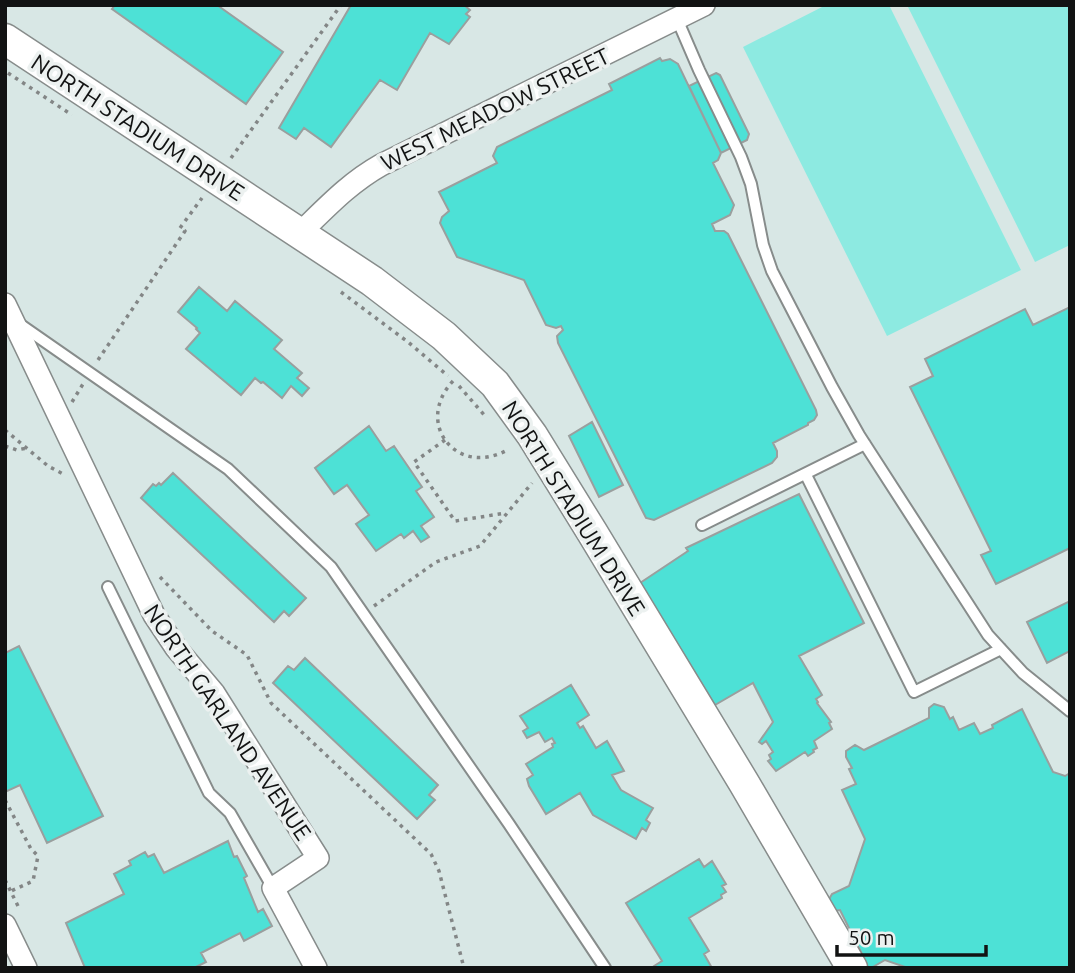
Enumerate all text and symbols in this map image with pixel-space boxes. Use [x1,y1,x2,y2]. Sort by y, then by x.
street label: WEST MEADOW STREET [377,43,613,175]
street label: NORTH STADIUM DRIVE [27,49,249,205]
street label: NORTH STADIUM DRIVE [498,396,650,620]
street label: NORTH GARLAND AVENUE [140,599,316,845]
scale bar [837,914,986,958]
text: 50 m [848,925,895,949]

